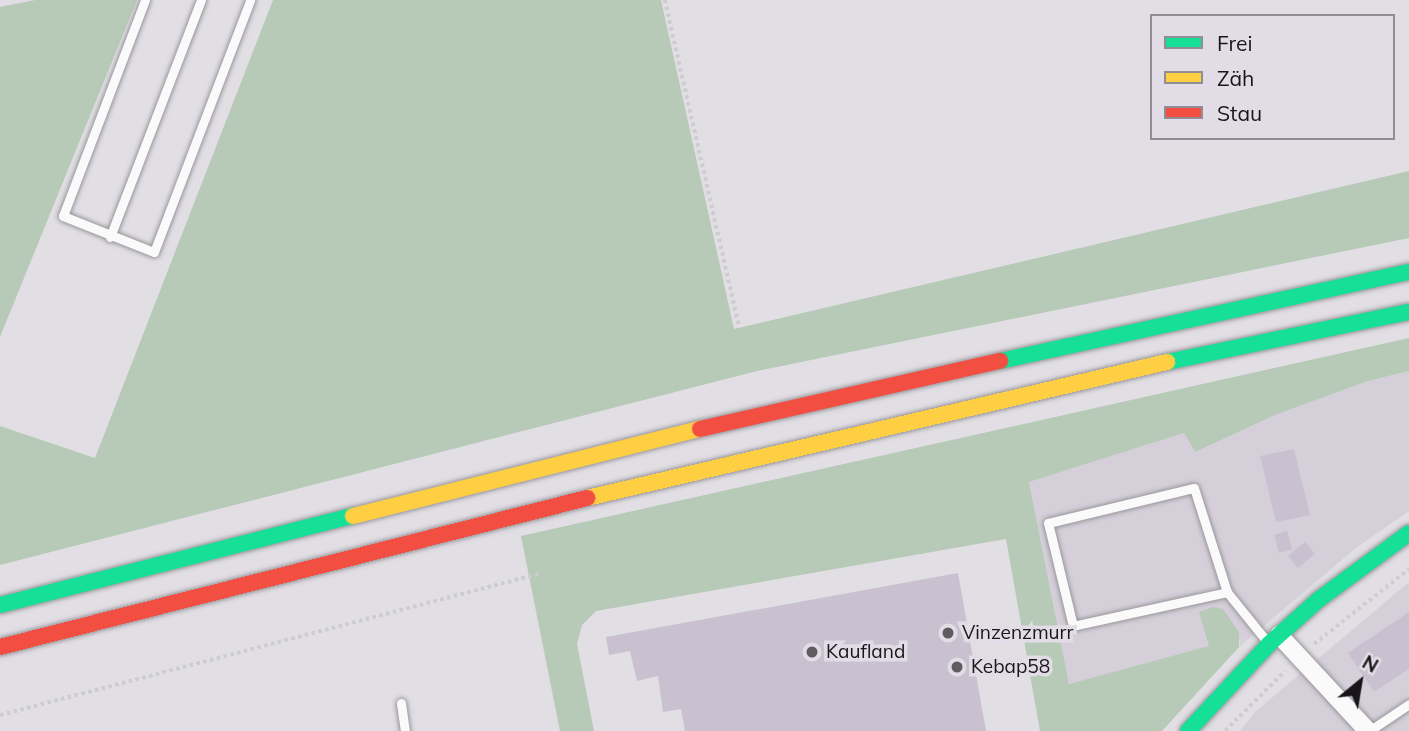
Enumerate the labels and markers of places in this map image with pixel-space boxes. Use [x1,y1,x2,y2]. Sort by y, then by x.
place label: Vinzenzmurr [962,622,1073,644]
marker: Vinzenzmurr [940,625,956,641]
place label: Kaufland [826,641,905,663]
marker: Kaufland [804,644,820,660]
place label: Kebap58 [971,656,1050,678]
marker: Kebap58 [949,659,965,675]

